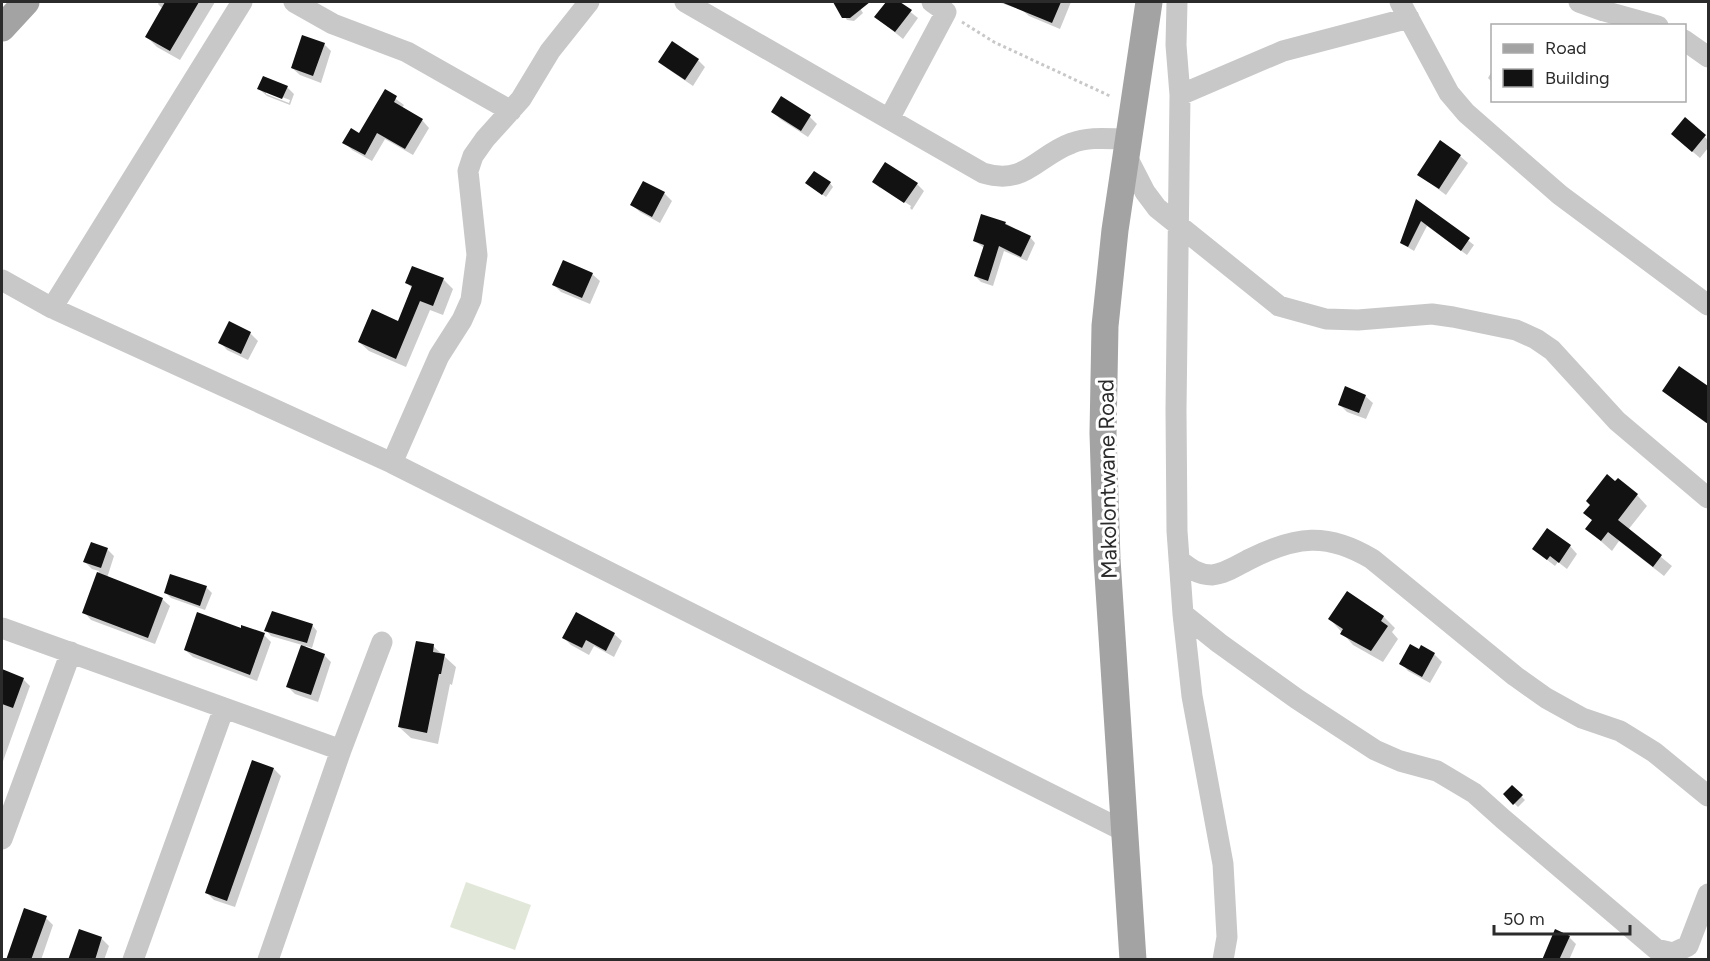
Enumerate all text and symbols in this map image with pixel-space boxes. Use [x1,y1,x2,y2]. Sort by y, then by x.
legend [1491,24,1686,102]
text: Road [1545,37,1586,59]
text: Building [1545,67,1610,89]
street label: Makolontwane Road [1092,379,1123,579]
scale bar [1494,898,1630,936]
text: 50 m [1503,908,1545,930]

